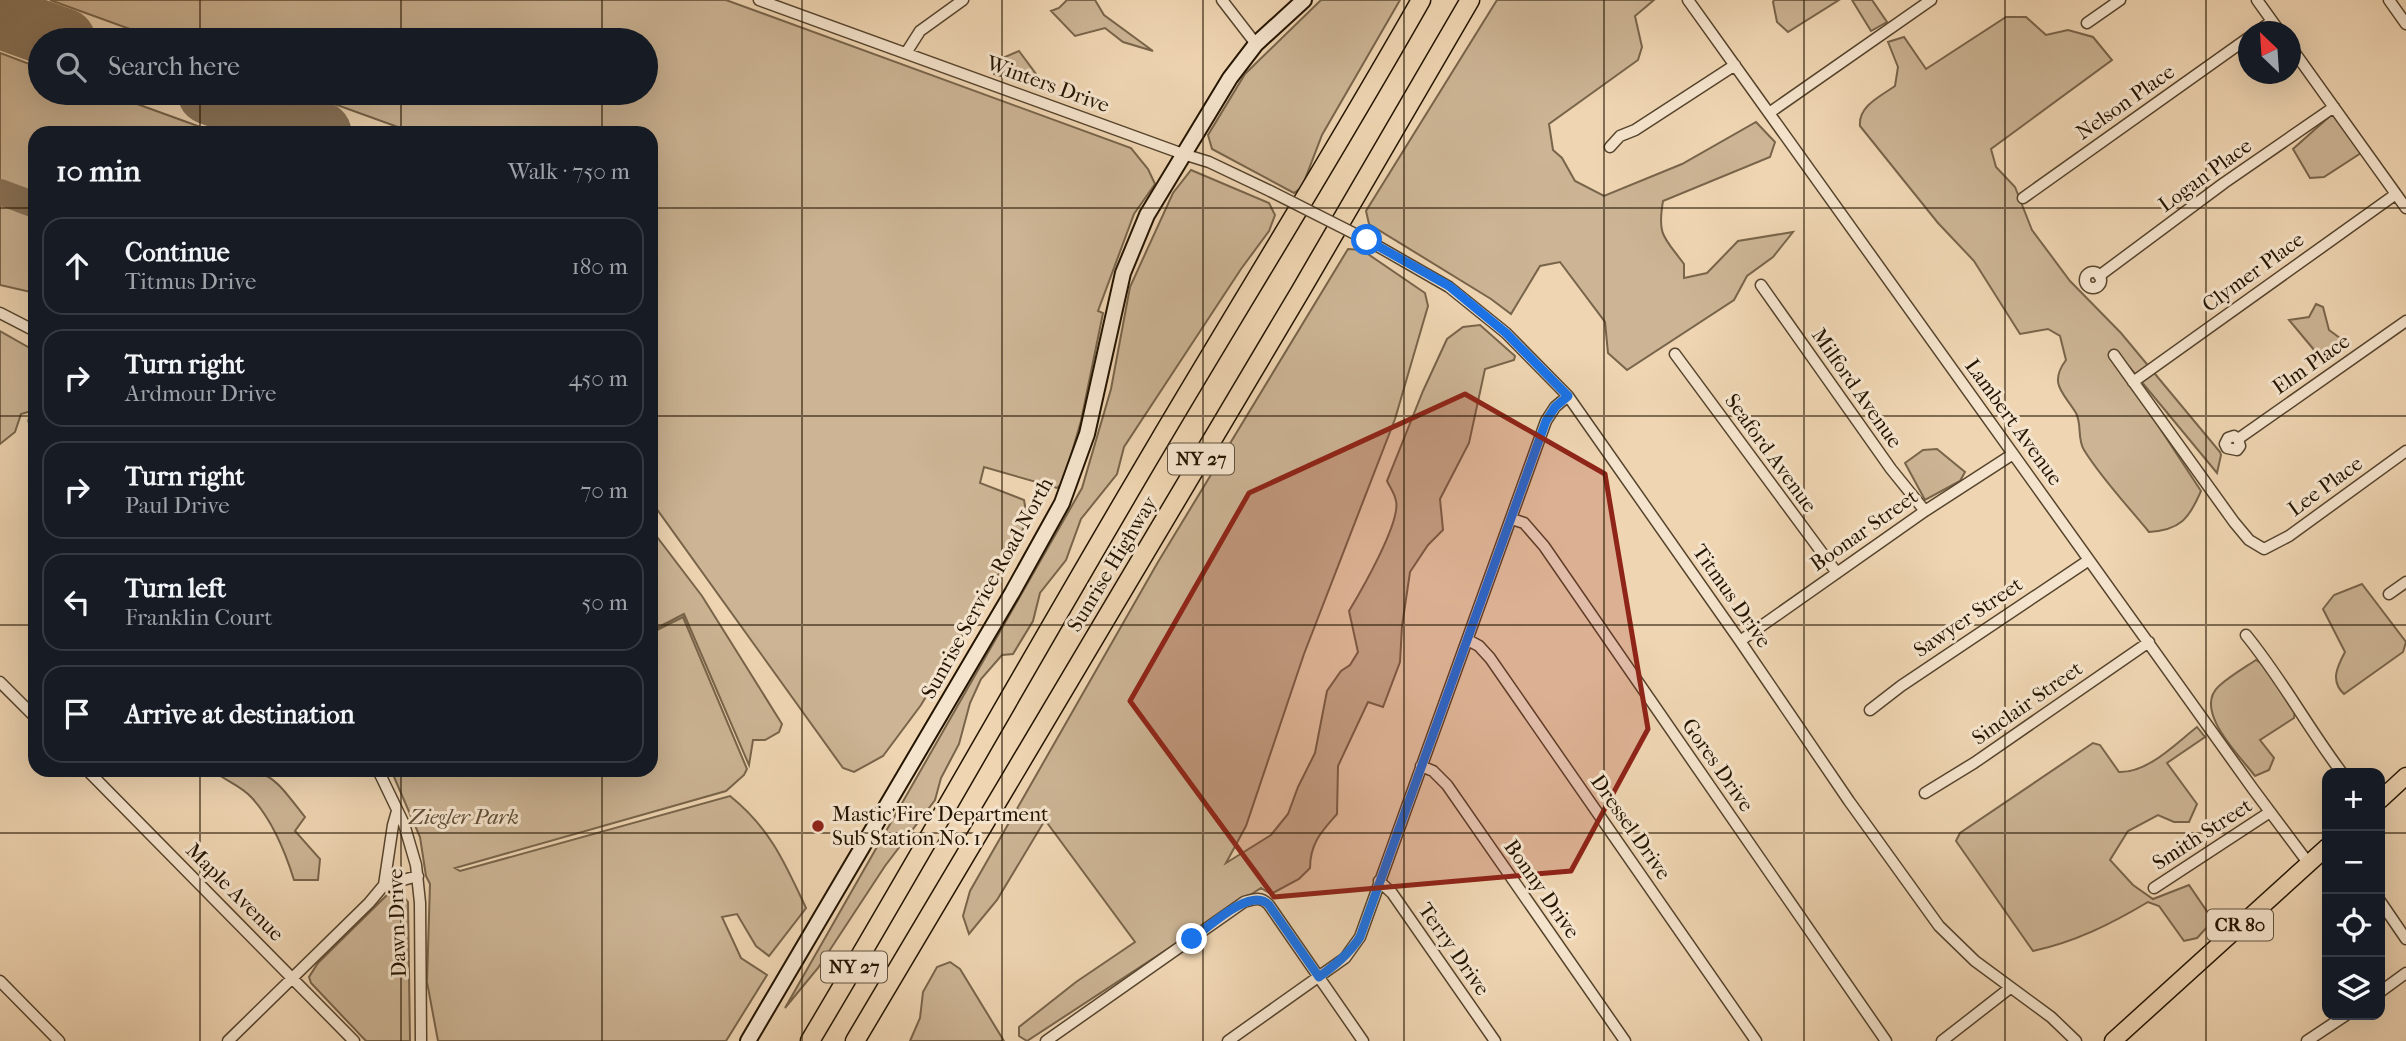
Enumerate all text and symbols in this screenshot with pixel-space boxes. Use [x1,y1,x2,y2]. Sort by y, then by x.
north arrow [2238,21,2301,84]
search box [28,28,658,105]
icon: search [52,48,90,86]
street label: Winters Drive [982,50,1113,117]
text: Search here [108,51,240,82]
street label: Nelson Place [2071,59,2179,145]
street label: Logan Place [2154,133,2256,217]
text: 10 min [56,154,141,189]
text: Walk · 750 m [508,158,630,185]
route start [1351,224,1382,255]
street label: Clymer Place [2198,227,2308,317]
text: Continue [125,237,230,268]
icon: ahead [58,247,96,285]
text: 180 m [571,253,628,280]
text: Titmus Drive [125,268,256,295]
street label: Milford Avenue [1807,323,1907,453]
street label: Elm Place [2268,329,2354,399]
text: Turn right [125,349,245,380]
street label: Lambert Avenue [1960,354,2068,490]
icon: right [58,359,96,397]
text: 450 m [568,365,628,392]
text: Ardmour Drive [125,380,276,407]
street label: Seaford Avenue [1720,389,1822,517]
road number: NY 27 [1168,444,1234,474]
street label: Lee Place [2283,451,2367,521]
text: Turn right [125,461,245,492]
icon: right [58,471,96,509]
street label: Sunrise Service Road North [916,473,1058,703]
text: 70 m [580,477,628,504]
street label: Boonar Street [1806,484,1923,576]
street label: Sunrise Highway [1062,491,1162,636]
text: Paul Drive [125,492,230,519]
street label: Titmus Drive [1688,540,1776,652]
street label: Sawyer Street [1909,572,2027,662]
text: Turn left [125,573,226,604]
icon: left [58,583,96,621]
text: 50 m [581,589,628,616]
text: Franklin Court [125,604,272,631]
street label: Sinclair Street [1967,656,2087,750]
icon: arrive [58,695,96,733]
text: Arrive at destination [125,699,355,730]
street label: Gores Drive [1677,714,1759,816]
map controls [2322,768,2385,1020]
button: + [2322,768,2385,831]
street label: Dressel Drive [1586,770,1676,884]
street label: Smith Street [2148,793,2257,875]
place label: Mastic Fire Department Sub Station No. 1 [832,802,1049,850]
park label: Ziegler Park [407,805,519,829]
marker: Mastic Fire Department Sub Station No. 1 [810,818,826,834]
button: − [2322,831,2385,894]
street label: Bonny Drive [1499,835,1585,943]
street label: Maple Avenue [181,838,289,946]
street label: Dawn Drive [383,868,411,978]
button: locate [2322,894,2385,957]
street label: Terry Drive [1413,898,1495,1000]
road number: CR 80 [2207,909,2273,940]
route end [1176,923,1207,954]
road number: NY 27 [821,951,887,982]
button: layers [2322,957,2385,1020]

